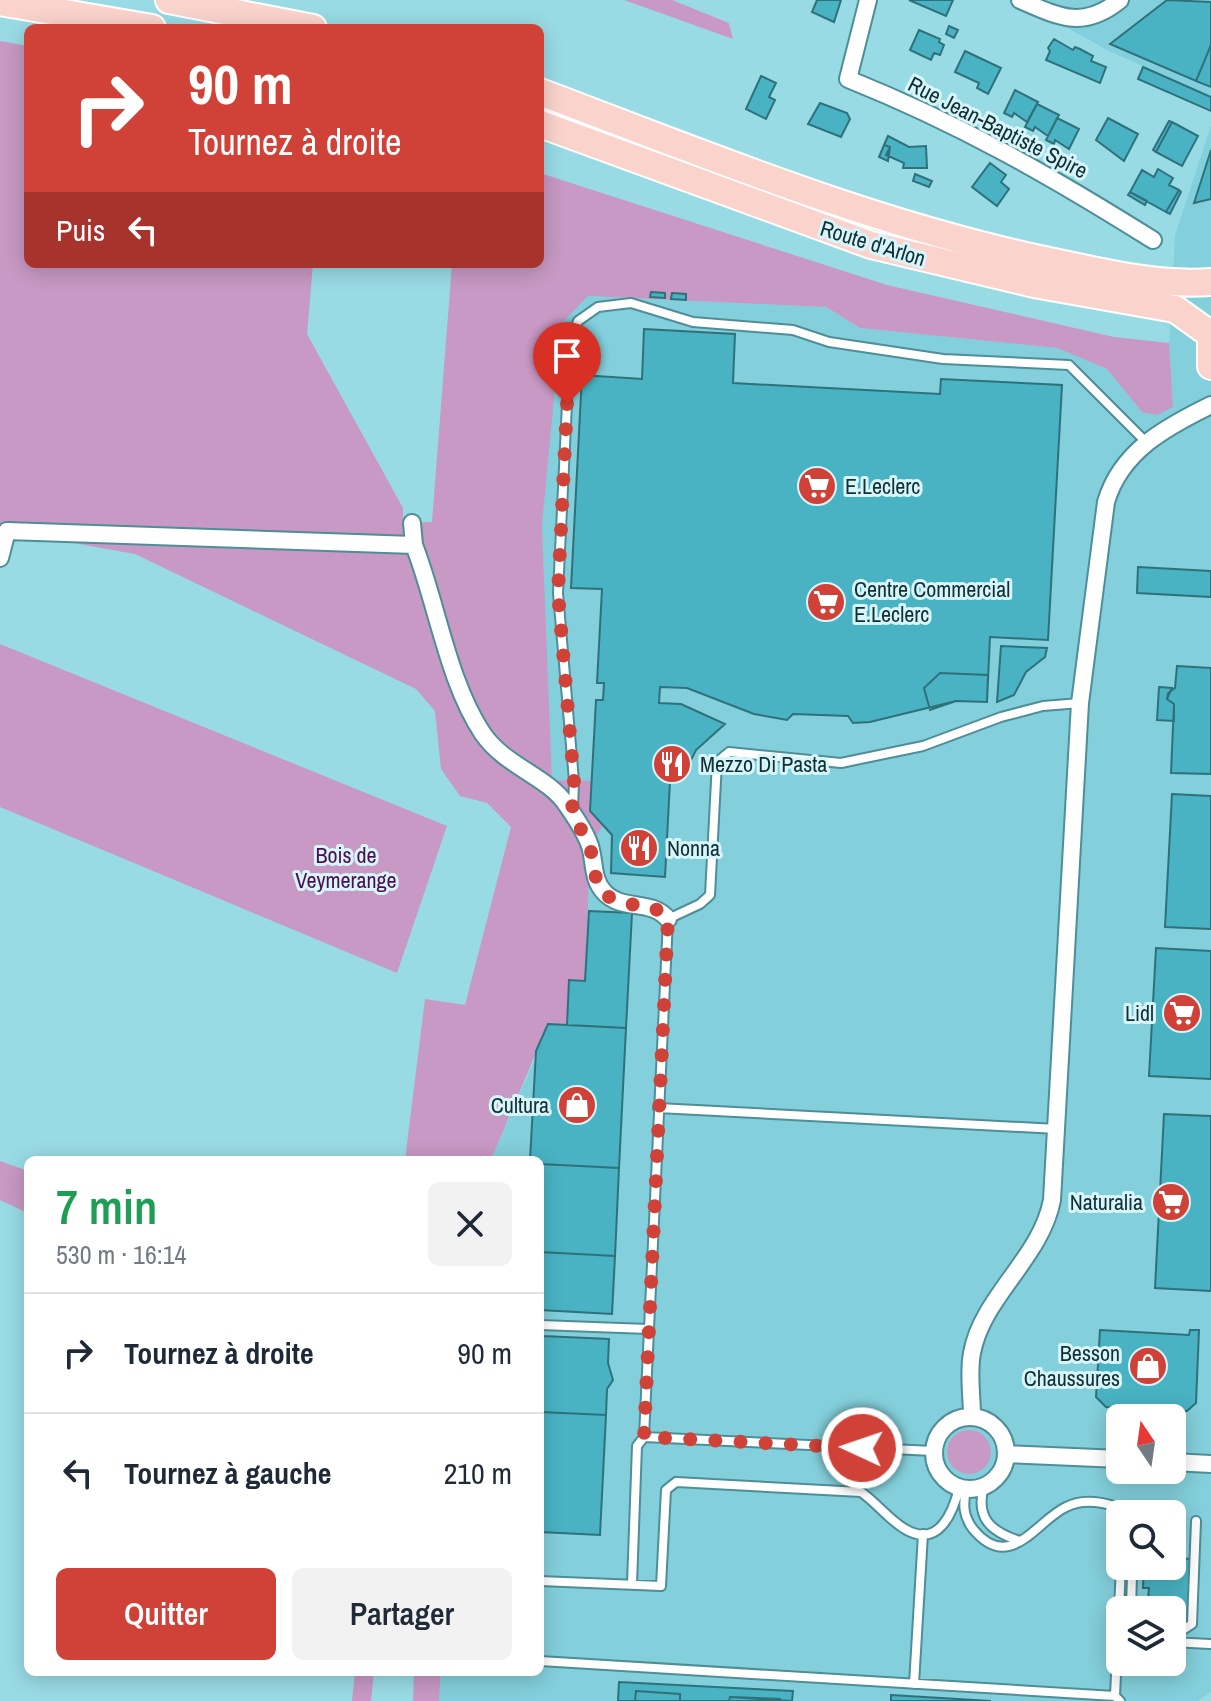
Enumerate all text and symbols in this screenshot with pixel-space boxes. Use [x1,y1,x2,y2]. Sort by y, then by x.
text: 90 m [188,46,293,121]
icon: right [56,56,160,160]
street label: Rue Jean-Baptiste Spire [903,69,1093,185]
text: Tournez à droite [188,118,401,166]
icon: left [121,208,165,252]
text: Puis [56,210,105,250]
street label: Route d'Arlon [817,213,929,273]
pin [533,322,601,404]
icon: arrive [545,334,589,378]
supermarket icon: E.Leclerc [796,465,838,507]
place label: E.Leclerc [845,471,920,501]
place label: Centre Commercial E.Leclerc [854,574,1010,629]
supermarket icon: Centre Commercial E.Leclerc [805,581,847,623]
restaurant icon: Mezzo Di Pasta [651,743,693,785]
place label: Mezzo Di Pasta [700,749,827,779]
restaurant icon: Nonna [618,827,660,869]
place label: Nonna [667,833,720,863]
park label: Bois de Veymerange [295,840,397,895]
supermarket icon: Lidl [1161,992,1203,1034]
place label: Lidl [1125,998,1154,1028]
shop icon: Cultura [556,1084,598,1126]
place label: Cultura [491,1090,549,1120]
text: 7 min [56,1174,157,1239]
supermarket icon: Naturalia [1150,1181,1192,1223]
button: close [428,1182,512,1266]
place label: Naturalia [1070,1187,1143,1217]
text: 530 m · 16:14 [56,1237,186,1272]
icon: right [56,1331,100,1375]
text: Tournez à droite [124,1333,314,1373]
text: 90 m [457,1333,512,1373]
place label: Besson Chaussures [1024,1338,1120,1393]
shop icon: Besson Chaussures [1127,1345,1169,1387]
north arrow [1106,1404,1186,1484]
map controls [1106,1404,1186,1676]
position arrow [820,1406,904,1490]
icon: left [56,1451,100,1495]
text: Tournez à gauche [124,1453,331,1493]
text: 210 m [444,1453,512,1493]
button: search [1106,1500,1186,1580]
button: Quitter [56,1568,276,1660]
button: Partager [292,1568,512,1660]
button: layers [1106,1596,1186,1676]

